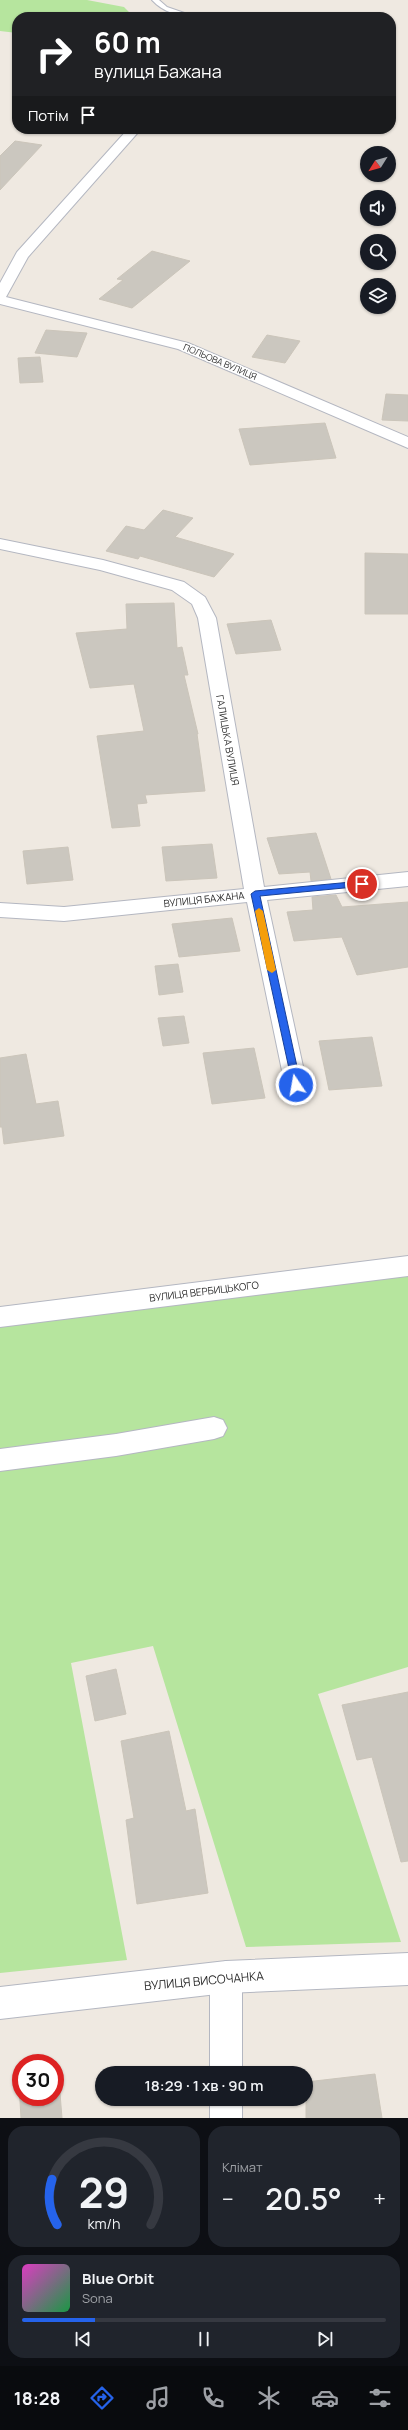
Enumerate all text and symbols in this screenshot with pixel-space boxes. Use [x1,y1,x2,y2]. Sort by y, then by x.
text: 60 m [94,23,161,61]
icon: right [28,28,80,80]
text: вулиця Бажана [94,59,222,83]
icon: arrive [77,104,99,126]
text: Потім [28,105,69,126]
north arrow [360,146,396,182]
map controls [360,146,396,314]
button: sound [360,190,396,226]
button: search [360,234,396,270]
button: layers [360,278,396,314]
street label: ПОЛЬОВА ВУЛИЦЯ [181,340,259,383]
street label: ГАЛИЦЬКА ВУЛИЦЯ [213,694,243,786]
pin [345,867,379,901]
icon: arrive [351,873,373,895]
street label: ВУЛИЦЯ БАЖАНА [163,888,246,910]
position arrow [275,1064,317,1106]
street label: ВУЛИЦЯ ВЕРБИЦЬКОГО [149,1277,259,1305]
street label: ВУЛИЦЯ ВИСОЧАНКА [143,1967,265,1994]
speed limit sign: 30 [12,2054,64,2106]
text: 18:29 · 1 хв · 90 m [145,2075,263,2096]
text: Клімат [222,2158,263,2176]
text: 29 [79,2163,129,2219]
text: 20.5° [265,2178,342,2219]
text: − [222,2184,234,2214]
text: + [373,2184,386,2214]
text: km/h [87,2213,121,2232]
text: Blue Orbit [82,2268,154,2289]
text: Sona [82,2289,113,2307]
icon: previous [72,2328,94,2350]
icon: pause [193,2328,215,2350]
icon: next [314,2328,336,2350]
icon: directions [88,2384,116,2412]
icon: music [144,2384,172,2412]
icon: phone [199,2384,227,2412]
icon: climate [255,2384,283,2412]
icon: car [311,2384,339,2412]
icon: filters [366,2384,394,2412]
text: 18:28 [14,2386,61,2410]

